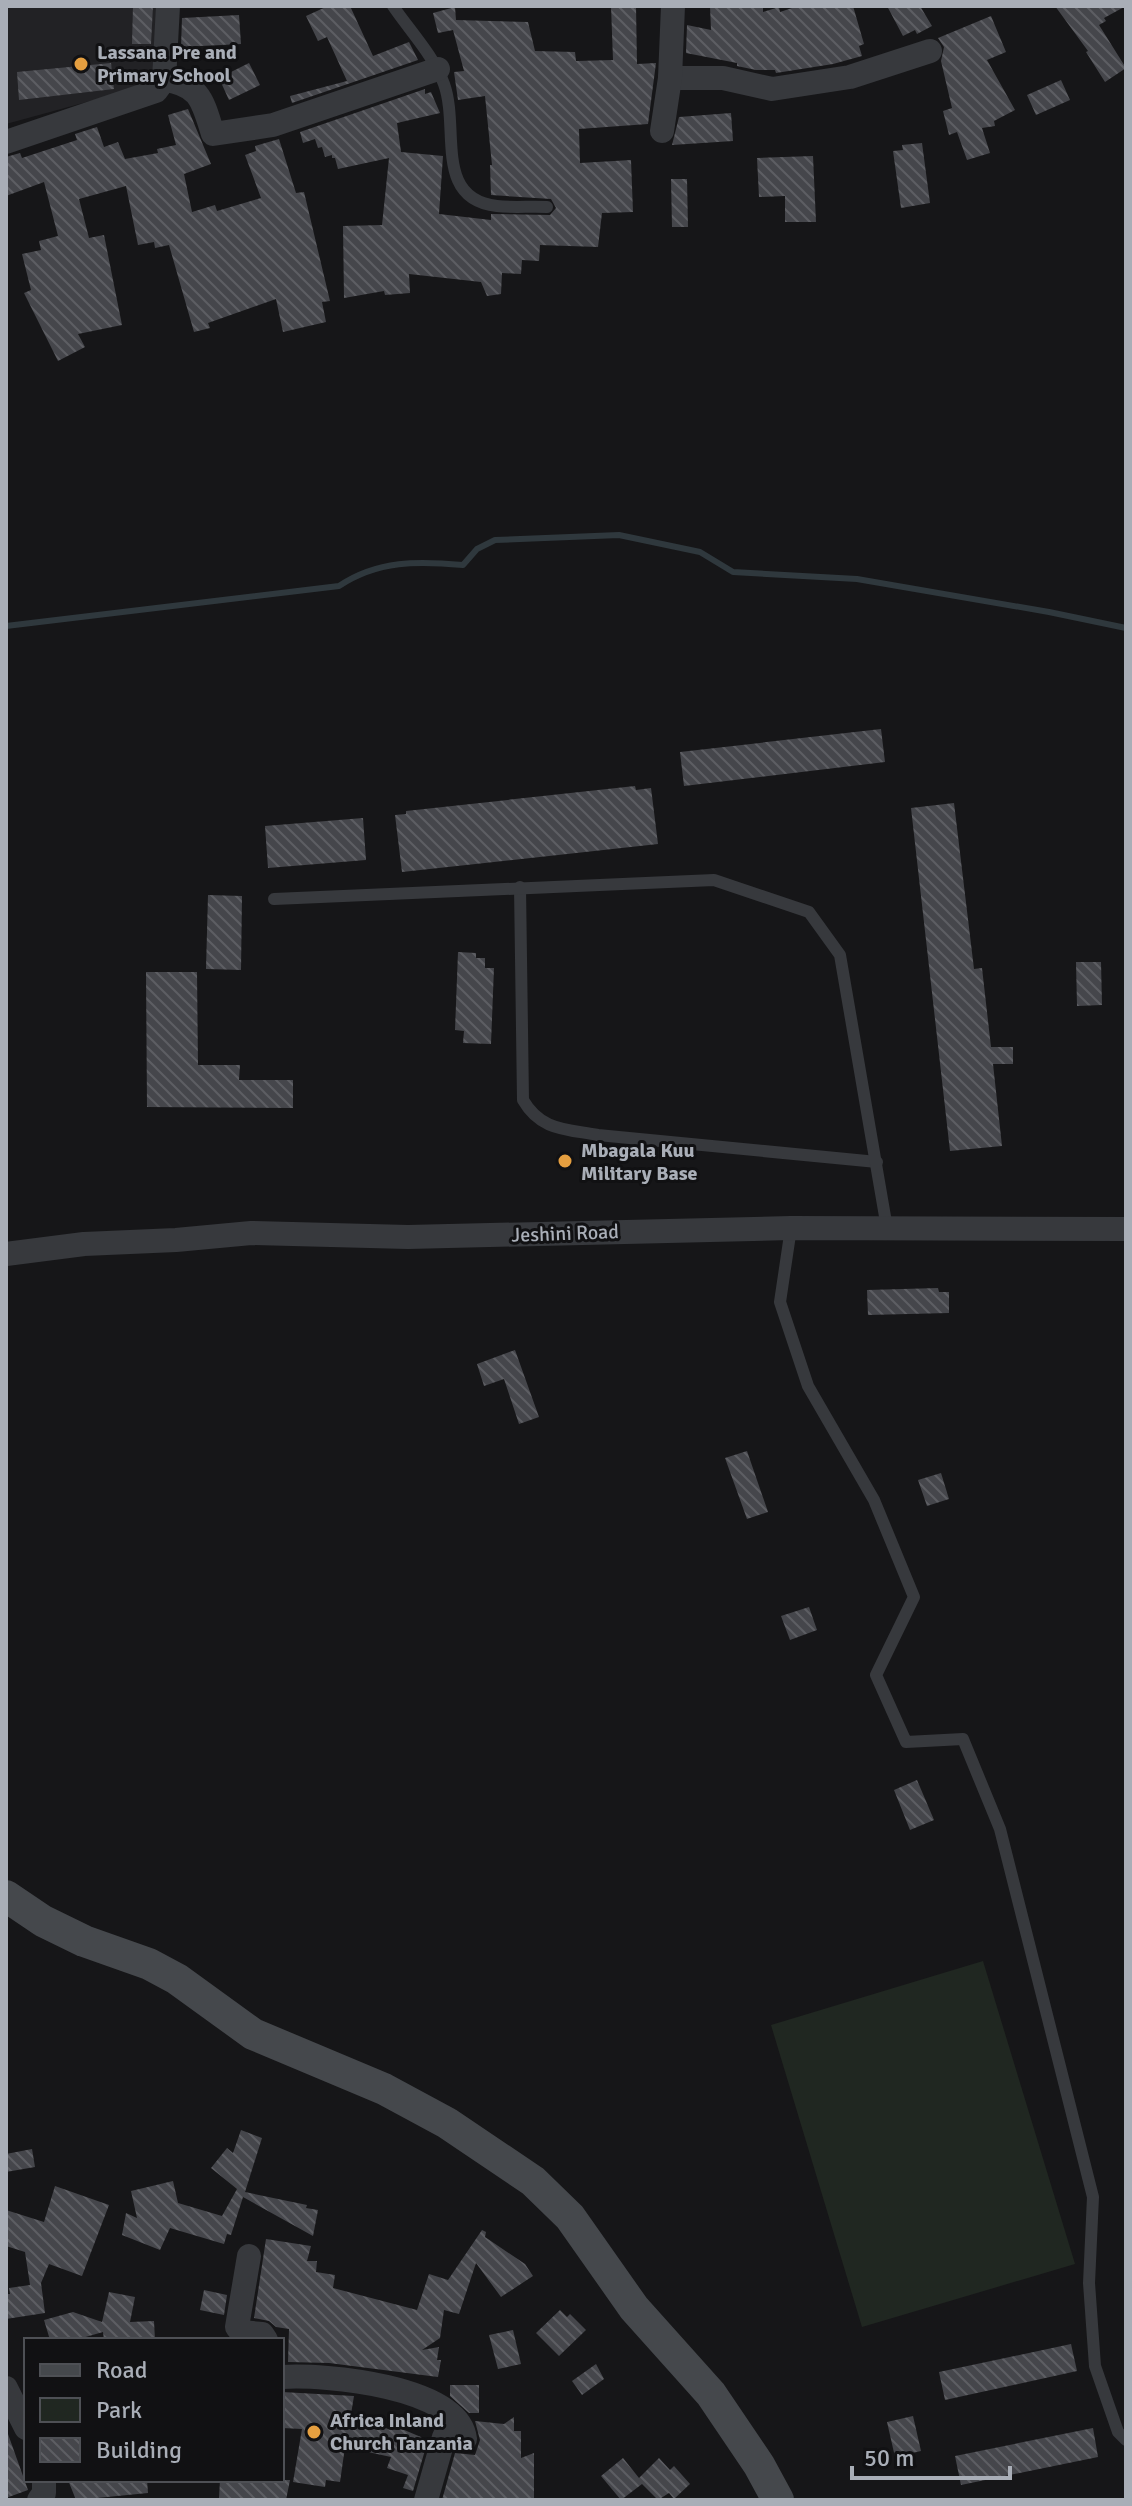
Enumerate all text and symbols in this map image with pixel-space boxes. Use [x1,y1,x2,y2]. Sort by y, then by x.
place label: Lassana Pre and Primary School [97,40,237,88]
marker: Lassana Pre and Primary School [72,55,90,73]
place label: Mbagala Kuu Military Base [581,1138,698,1186]
marker: Mbagala Kuu Military Base [556,1152,574,1170]
street label: Jeshini Road [511,1219,619,1248]
legend [24,2338,284,2482]
text: Road [96,2355,147,2385]
text: Park [96,2395,142,2425]
place label: Africa Inland Church Tanzania [330,2408,473,2456]
marker: Africa Inland Church Tanzania [305,2423,323,2441]
scale bar [852,2430,1010,2480]
text: Building [96,2435,182,2465]
text: 50 m [864,2443,914,2473]

